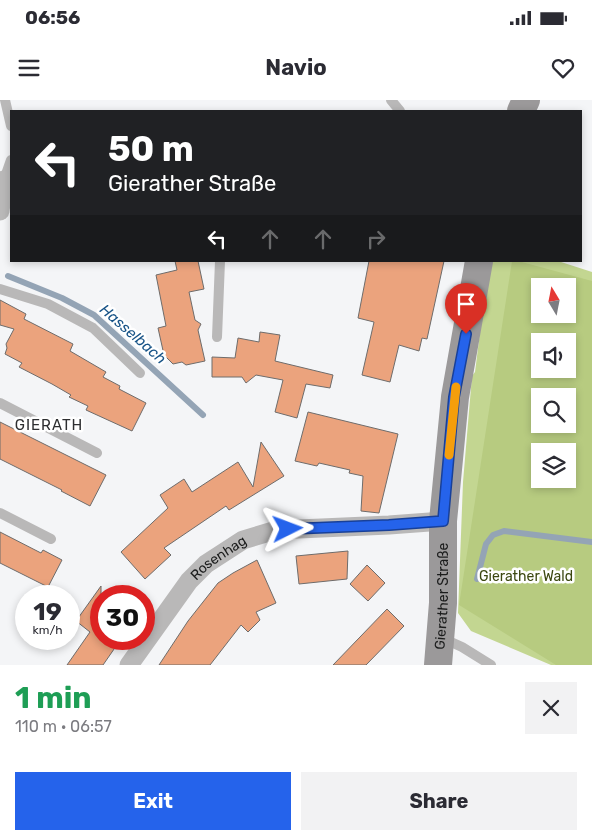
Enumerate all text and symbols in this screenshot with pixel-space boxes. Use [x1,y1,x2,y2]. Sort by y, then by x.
text: 06:56 [25,6,80,29]
icon: menu [15,54,43,82]
text: Navio [265,54,327,81]
icon: heart [549,54,577,82]
text: 50 m [108,128,194,170]
icon: left [25,130,90,195]
text: Gierather Straße [108,170,276,197]
icon: left [203,225,231,253]
icon: ahead [256,225,284,253]
icon: ahead [309,225,337,253]
icon: right [362,225,390,253]
north arrow [531,278,576,322]
map controls [531,278,576,488]
pin [445,283,487,334]
icon: arrive [452,290,480,318]
water label: Hasselbach [96,300,170,368]
button: sound [531,333,576,378]
button: search [531,388,576,433]
district label: GIERATH [15,416,83,434]
button: layers [531,443,576,488]
position arrow [261,502,313,554]
street label: Rosenhag [187,532,250,583]
street label: Gierather Straße [431,542,452,650]
park label: Gierather Wald [479,568,573,585]
speed limit sign: 30 [90,585,155,650]
text: 19 [33,597,62,626]
text: km/h [33,623,62,637]
text: 1 min [15,680,92,716]
button: close [525,682,577,734]
text: 110 m · 06:57 [15,717,112,736]
button: Exit [15,772,291,830]
button: Share [301,772,577,830]

